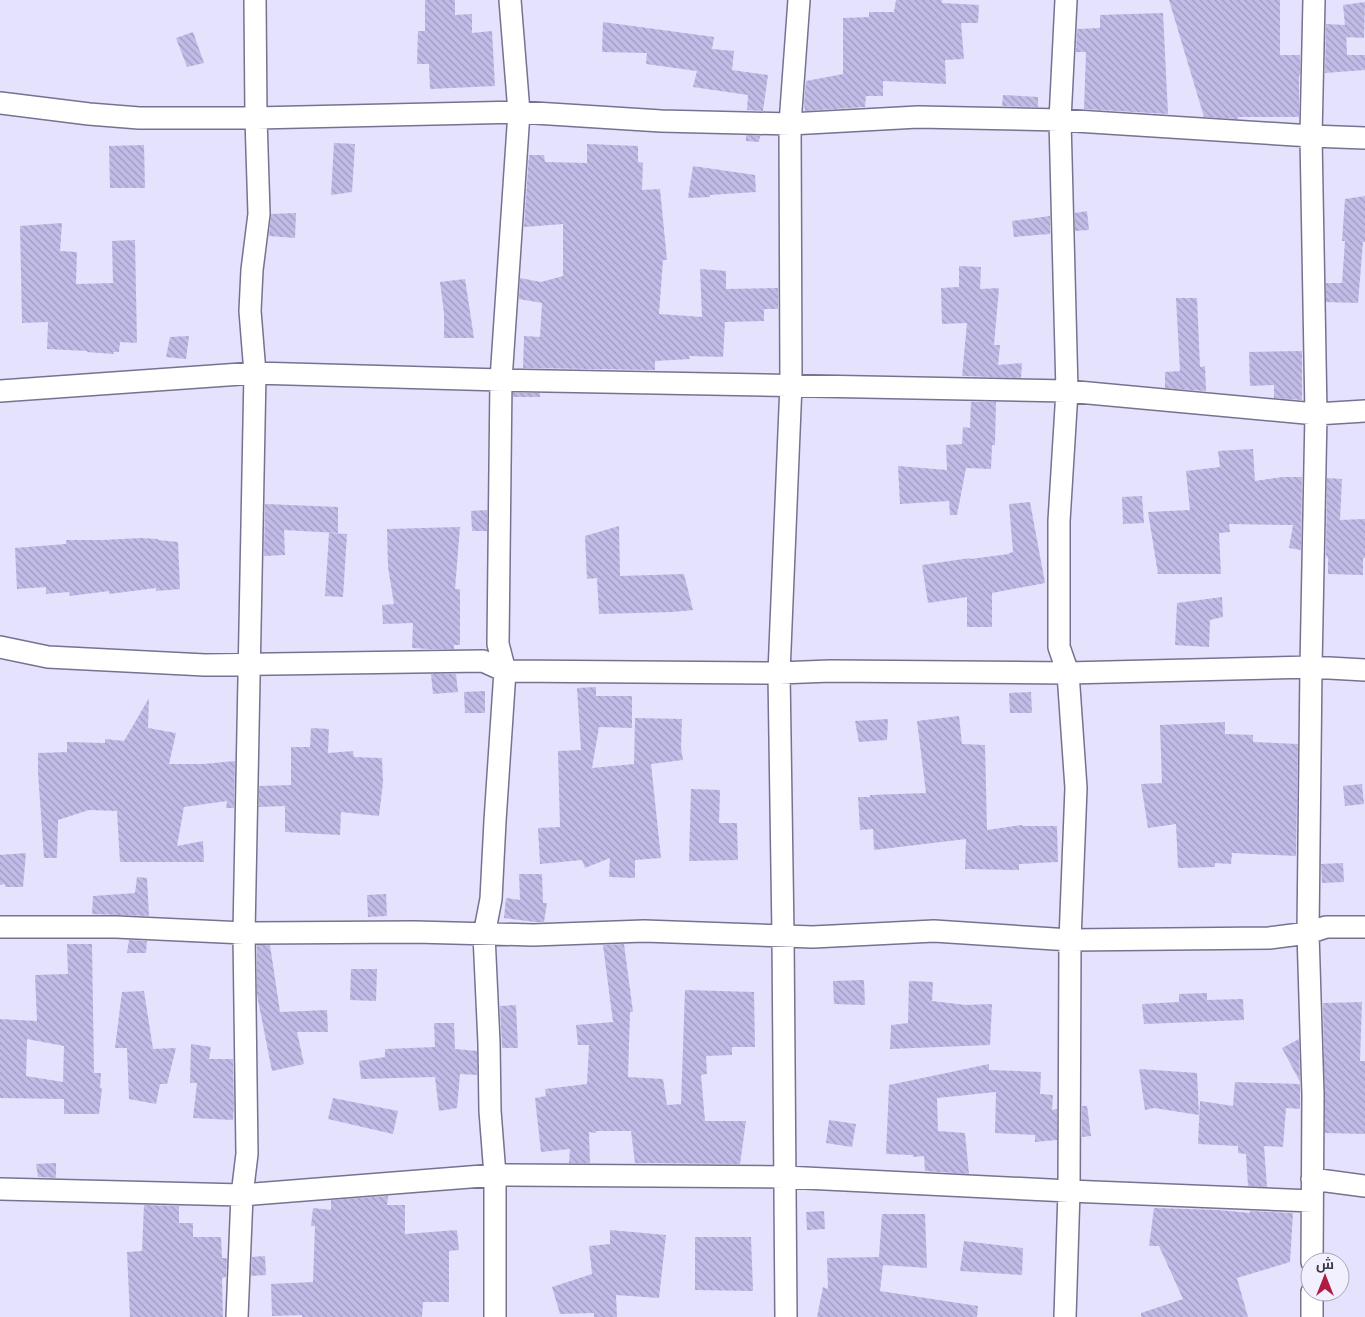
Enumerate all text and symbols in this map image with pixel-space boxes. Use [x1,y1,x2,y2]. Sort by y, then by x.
north arrow [1300,1252,1350,1302]
text: ش [1316,1255,1334,1273]

